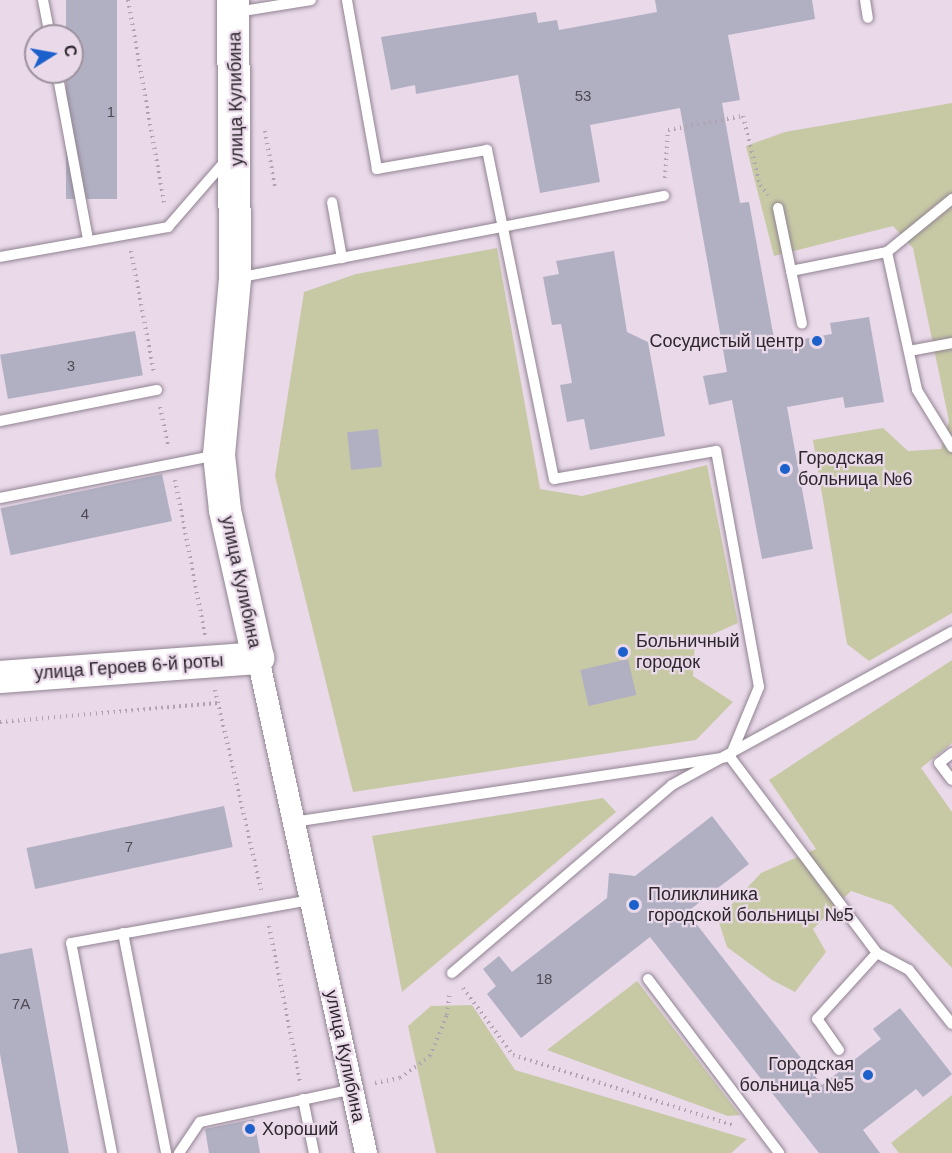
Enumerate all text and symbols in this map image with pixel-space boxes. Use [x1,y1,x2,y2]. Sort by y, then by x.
north arrow [24,24,84,84]
street label: улица Кулибина [224,32,248,166]
text: С [61,44,80,58]
house number: 53 [575,87,591,105]
house number: 1 [107,103,115,121]
place label: Сосудистый центр [649,330,804,352]
marker: Сосудистый центр [808,332,826,350]
house number: 3 [67,357,75,375]
place label: Городская больница №6 [798,448,912,490]
marker: Городская больница №6 [776,460,794,478]
house number: 4 [81,505,89,523]
street label: улица Кулибина [216,514,266,650]
place label: Больничный городок [636,631,740,674]
marker: Больничный городок [614,643,632,661]
street label: улица Героев 6-й роты [34,650,224,684]
house number: 7 [125,838,133,856]
place label: Поликлиника городской больницы №5 [648,884,854,926]
marker: Поликлиника городской больницы №5 [625,896,643,914]
house number: 18 [536,970,552,988]
street label: улица Кулибина [320,988,370,1124]
house number: 7А [12,995,30,1013]
place label: Городская больница №5 [740,1054,854,1096]
marker: Городская больница №5 [859,1066,877,1084]
place label: Хороший [262,1118,338,1140]
marker: Хороший [243,1122,257,1136]

